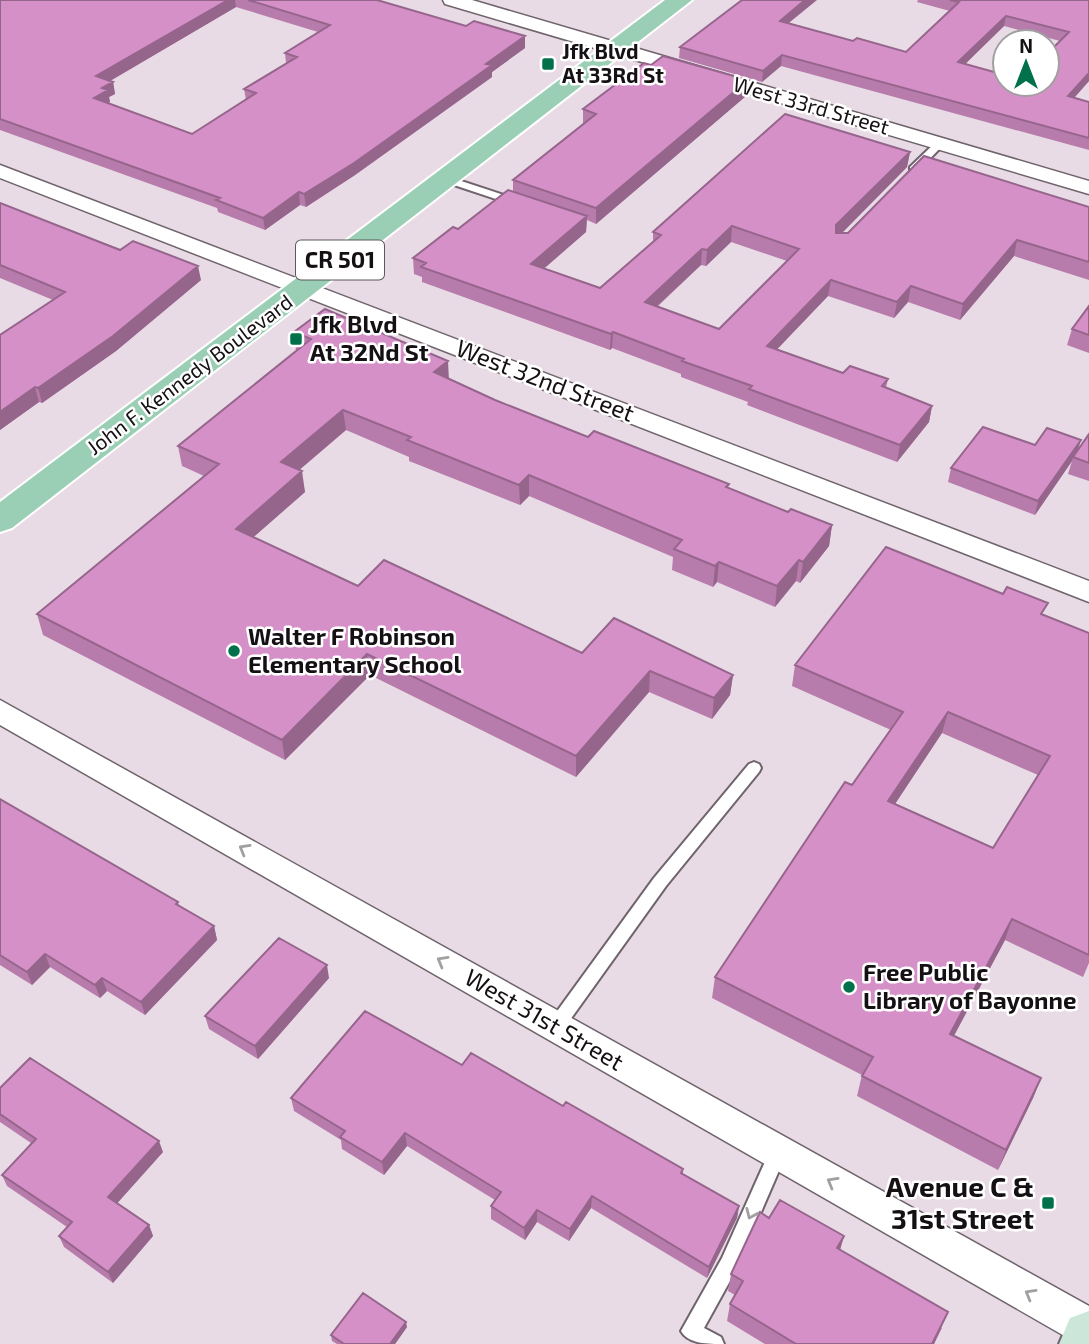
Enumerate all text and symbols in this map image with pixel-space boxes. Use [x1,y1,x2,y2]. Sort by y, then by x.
north arrow [991,28,1061,98]
text: N [1019,34,1033,57]
place label: Jfk Blvd At 33Rd St [562,38,664,87]
marker: Jfk Blvd At 33Rd St [540,56,556,72]
street label: West 33rd Street [731,70,892,139]
road number: CR 501 [296,241,384,280]
street label: John F. Kennedy Boulevard [81,288,297,459]
place label: Jfk Blvd At 32Nd St [310,309,429,366]
marker: Jfk Blvd At 32Nd St [288,331,304,347]
street label: West 32nd Street [452,332,639,427]
place label: Walter F Robinson Elementary School [248,621,461,678]
marker: Walter F Robinson Elementary School [226,643,242,659]
one-way arrow [239,844,251,857]
one-way arrow [437,956,449,969]
place label: Free Public Library of Bayonne [863,957,1076,1014]
street label: West 31st Street [460,962,629,1076]
marker: Free Public Library of Bayonne [841,979,857,995]
place label: Avenue C & 31st Street [886,1169,1034,1235]
one-way arrow [826,1177,839,1190]
marker: Avenue C & 31st Street [1040,1195,1056,1211]
one-way arrow [745,1207,759,1220]
one-way arrow [1024,1290,1037,1303]

